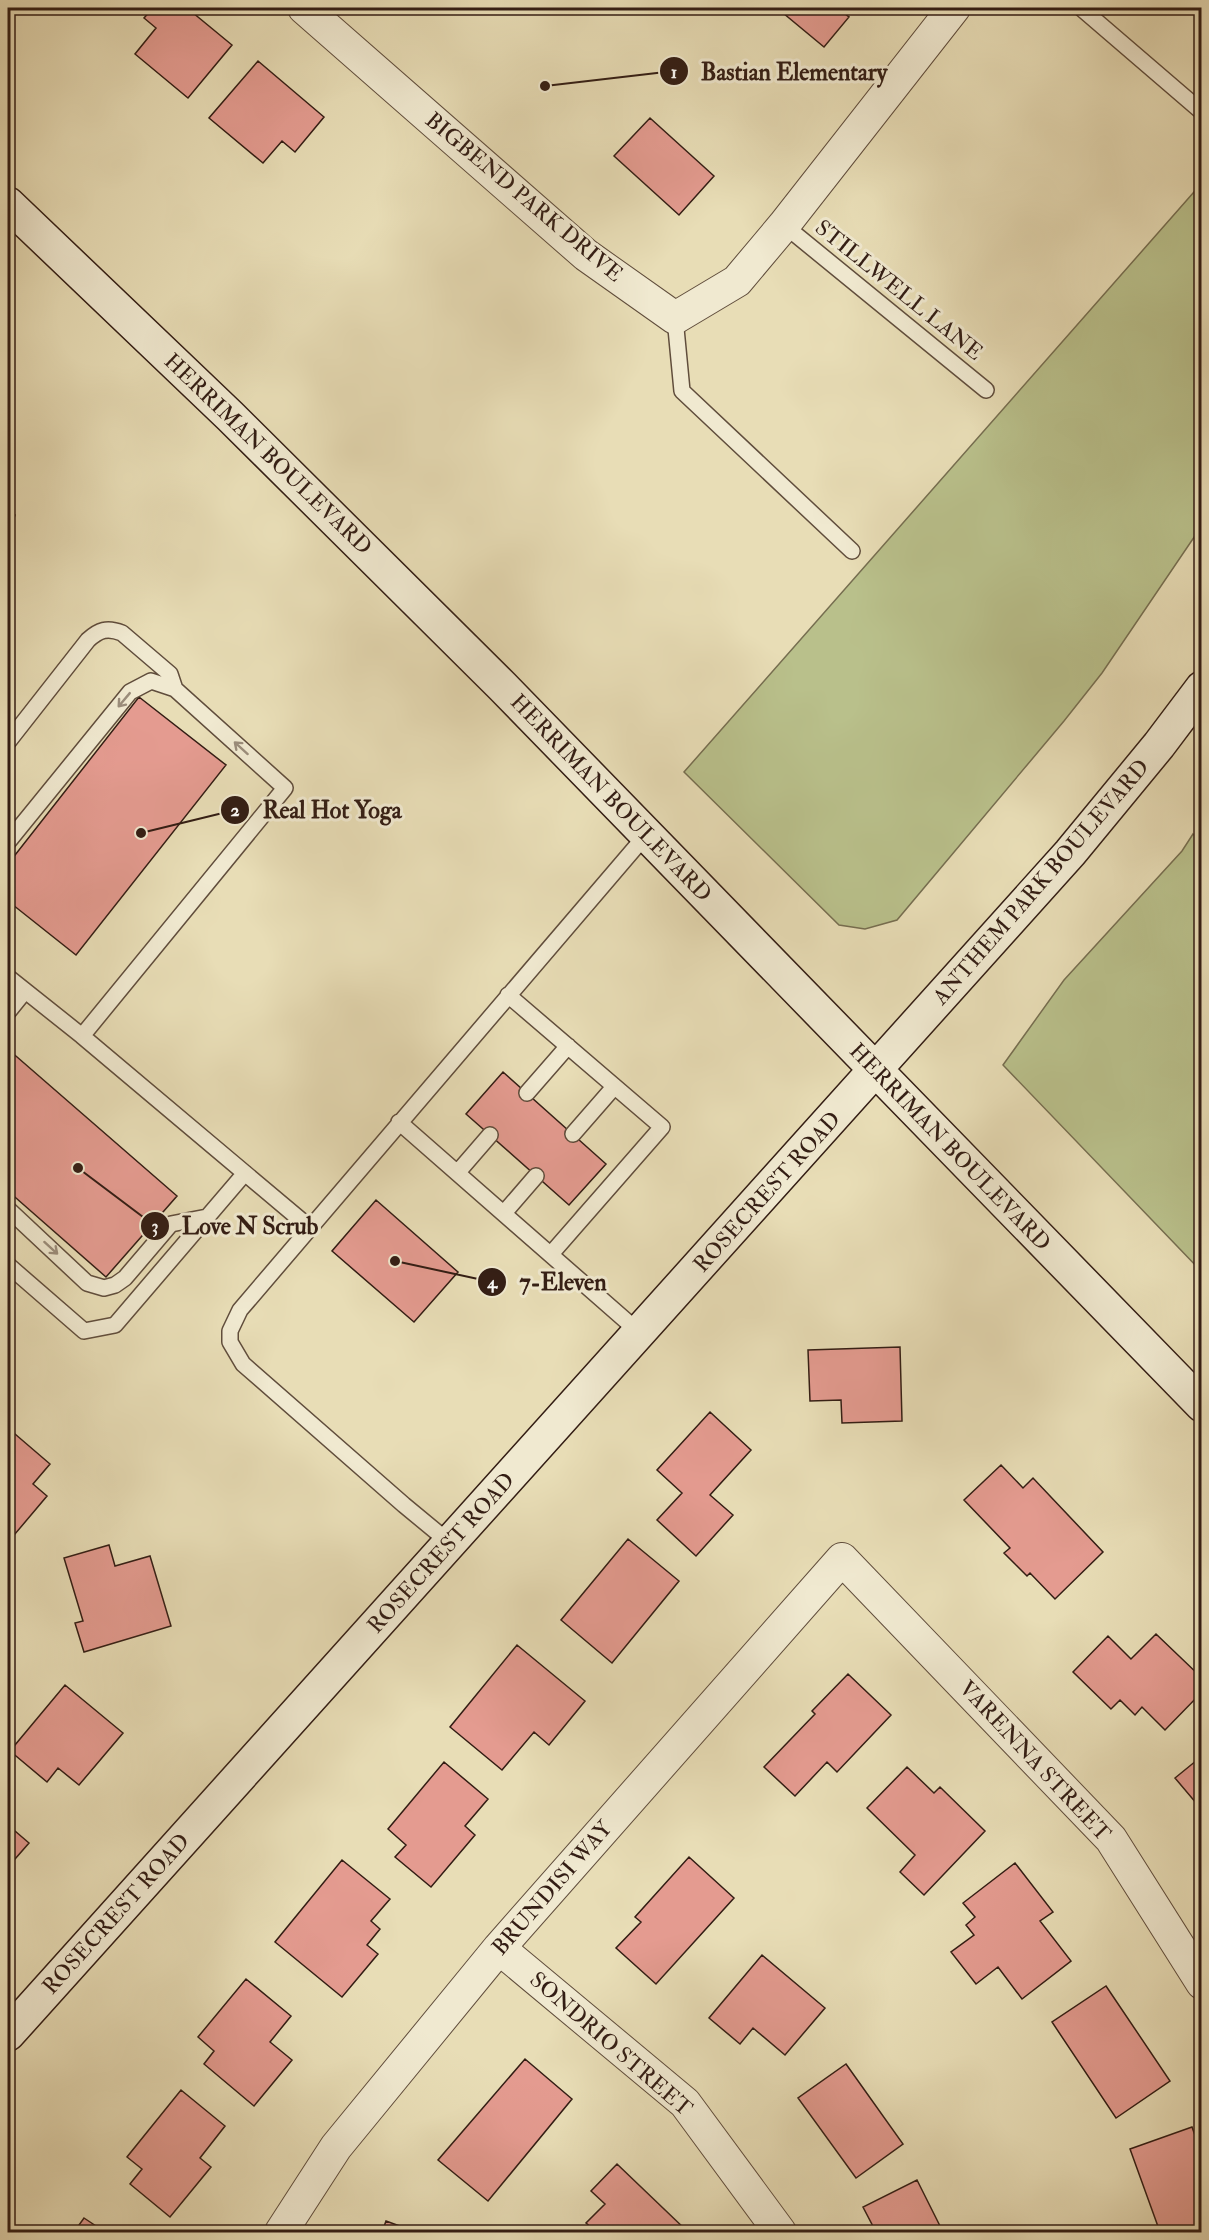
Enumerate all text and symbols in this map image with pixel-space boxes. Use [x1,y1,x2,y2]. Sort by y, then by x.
callout: Bastian Elementary [659,50,899,92]
text: Bastian Elementary [701,57,889,88]
text: 1 [671,61,677,84]
street label: BIGBEND PARK DRIVE [419,106,629,288]
street label: STILLWELL LANE [809,214,989,366]
street label: HERRIMAN BOULEVARD [158,347,378,561]
street label: HERRIMAN BOULEVARD [504,688,718,908]
one-way arrow [117,692,131,707]
one-way arrow [234,741,249,755]
street label: ANTHEM PARK BOULEVARD [926,754,1155,1011]
callout: Real Hot Yoga [220,789,413,831]
text: Real Hot Yoga [262,795,403,826]
text: 2 [230,799,240,822]
street label: HERRIMAN BOULEVARD [843,1037,1057,1257]
street label: ROSECREST ROAD [687,1106,847,1278]
callout: Love N Scrub [140,1205,331,1247]
text: Love N Scrub [182,1211,319,1242]
text: 3 [152,1215,159,1238]
one-way arrow [43,1241,58,1255]
callout: 7-Eleven [477,1261,618,1303]
text: 7-Eleven [519,1267,607,1298]
text: 4 [486,1271,498,1294]
street label: ROSECREST ROAD [361,1467,521,1639]
street label: VARENNA STREET [953,1675,1117,1848]
street label: BRUNDISI WAY [486,1814,619,1961]
street label: ROSECREST ROAD [36,1828,196,2000]
street label: SONDRIO STREET [524,1966,699,2123]

